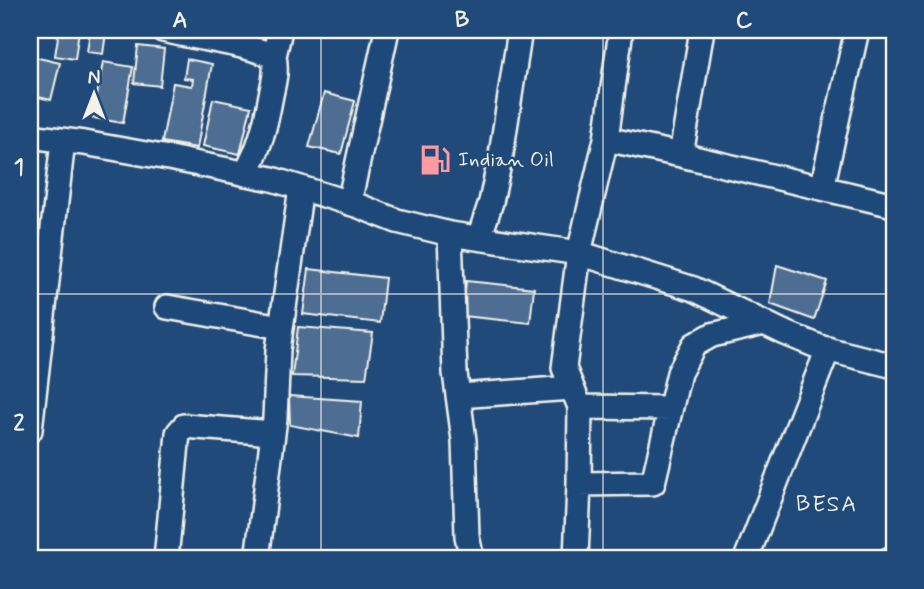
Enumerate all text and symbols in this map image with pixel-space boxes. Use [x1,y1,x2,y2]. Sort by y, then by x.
text: A [172,6,188,36]
text: B [455,6,470,36]
text: C [736,6,753,36]
north arrow [60,60,130,130]
text: N [88,66,100,91]
fuel station icon: Indian Oil [418,143,452,177]
place label: Indian Oil [458,146,554,174]
text: 1 [14,153,24,183]
text: 2 [13,409,25,439]
district label: BESA [796,490,858,520]

